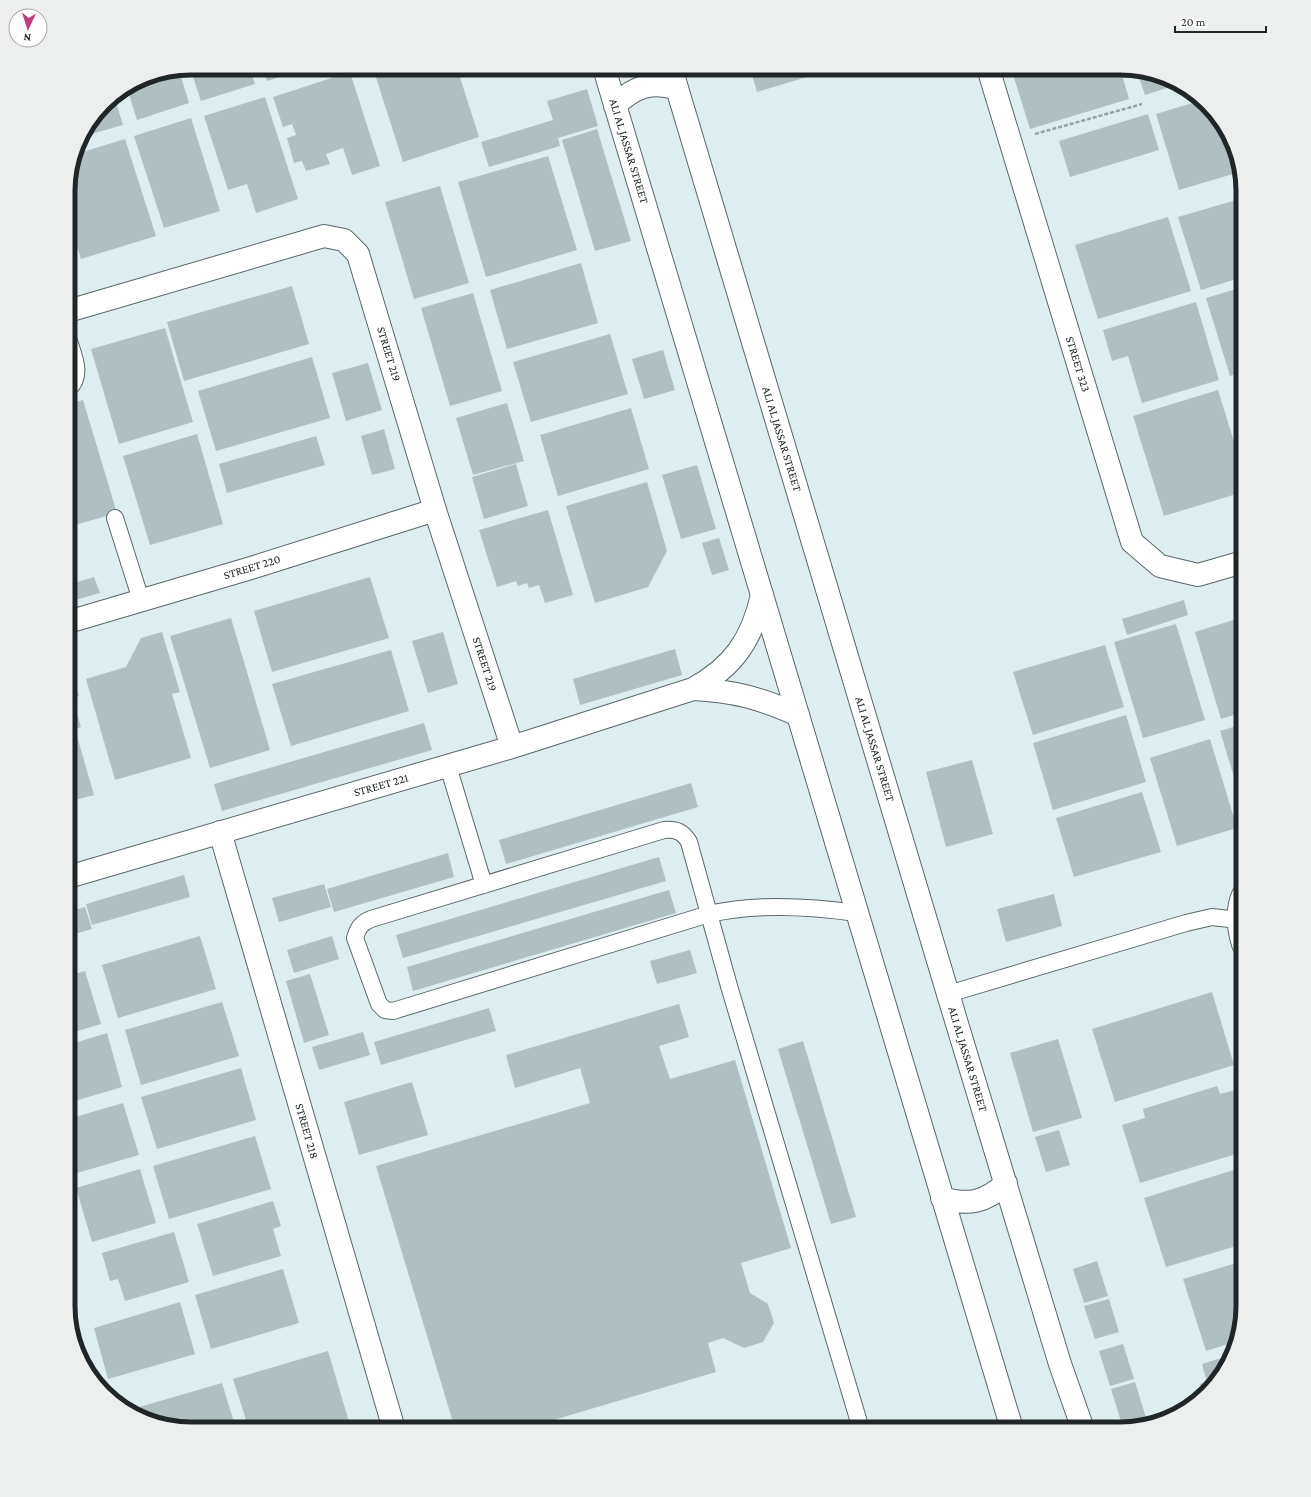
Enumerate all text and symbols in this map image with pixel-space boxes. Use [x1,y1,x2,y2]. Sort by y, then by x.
north arrow [8,8,48,48]
scale bar [1175,8,1266,34]
text: 20 m [1181,15,1206,29]
text: N [23,32,31,44]
street label: ALI AL JASSAR STREET [606,97,652,206]
street label: STREET 219 [374,325,404,383]
street label: STREET 323 [1063,334,1093,394]
street label: ALI AL JASSAR STREET [759,385,805,494]
street label: STREET 220 [222,552,282,582]
street label: STREET 219 [470,635,500,693]
street label: ALI AL JASSAR STREET [852,695,898,804]
street label: STREET 221 [352,771,410,799]
street label: ALI AL JASSAR STREET [945,1005,991,1114]
street label: STREET 218 [292,1102,322,1160]

